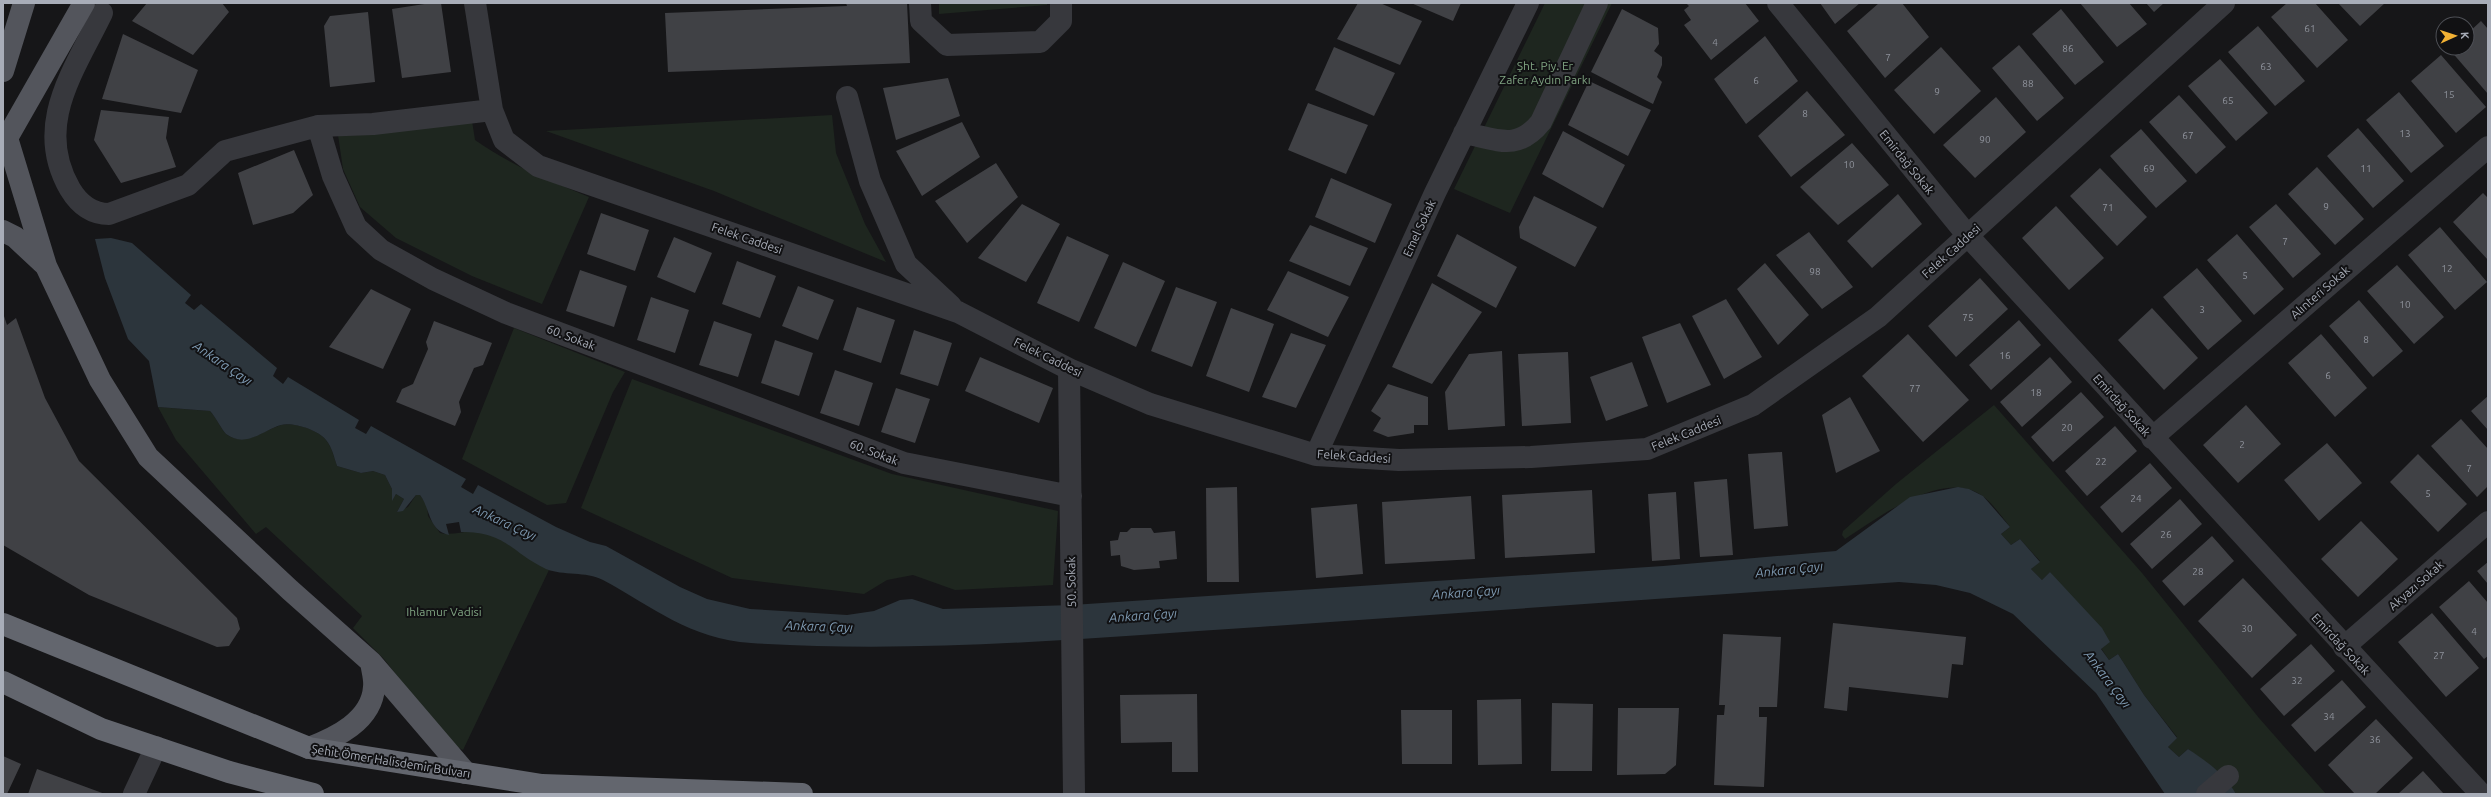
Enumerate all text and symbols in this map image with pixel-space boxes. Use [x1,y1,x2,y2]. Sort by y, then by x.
north arrow [2435,16,2475,56]
house number: 61 [2304,23,2316,34]
text: K [2459,32,2471,40]
house number: 4 [1712,37,1718,48]
house number: 86 [2062,43,2074,54]
house number: 7 [1885,52,1891,63]
park label: Şht. Piy. Er Zafer Aydın Parkı [1499,59,1591,86]
house number: 63 [2260,61,2272,72]
house number: 6 [1753,75,1759,86]
house number: 88 [2022,78,2034,89]
house number: 9 [1934,86,1940,97]
house number: 15 [2443,89,2455,100]
house number: 65 [2222,95,2234,106]
house number: 8 [1802,108,1808,119]
street label: Emirdağ Sokak [1877,127,1937,197]
house number: 13 [2399,128,2411,139]
house number: 67 [2182,130,2194,141]
house number: 90 [1979,134,1991,145]
house number: 10 [1843,159,1855,170]
house number: 69 [2143,163,2155,174]
house number: 11 [2360,163,2372,174]
street label: Emel Sokak [1400,198,1438,258]
house number: 9 [2323,201,2329,212]
house number: 71 [2102,202,2114,213]
street label: Felek Caddesi [710,220,784,256]
street label: Felek Caddesi [1919,221,1983,281]
house number: 7 [2282,236,2288,247]
street label: Alınteri Sokak [2288,263,2352,321]
house number: 12 [2441,263,2453,274]
house number: 98 [1809,266,1821,277]
house number: 5 [2242,270,2248,281]
house number: 10 [2399,299,2411,310]
house number: 3 [2199,304,2205,315]
house number: 75 [1962,312,1974,323]
street label: 60. Sokak [545,322,597,352]
house number: 8 [2363,334,2369,345]
street label: Felek Caddesi [1012,335,1084,379]
water label: Ankara Çayı [190,338,255,388]
house number: 16 [1999,350,2011,361]
house number: 6 [2325,370,2331,381]
street label: Emirdağ Sokak [2091,371,2153,439]
house number: 77 [1909,383,1921,394]
house number: 18 [2030,387,2042,398]
street label: Felek Caddesi [1649,413,1723,453]
house number: 20 [2061,422,2073,433]
street label: 60. Sokak [848,437,900,467]
house number: 2 [2239,439,2245,450]
street label: Felek Caddesi [1317,447,1391,465]
house number: 22 [2095,456,2107,467]
house number: 7 [2466,463,2472,474]
house number: 5 [2425,488,2431,499]
house number: 24 [2130,493,2142,504]
water label: Ankara Çayı [470,501,539,543]
house number: 26 [2160,529,2172,540]
street label: 50. Sokak [1064,556,1078,608]
water label: Ankara Çayı [1753,558,1824,580]
street label: Akyazı Sokak [2386,558,2446,612]
house number: 28 [2192,566,2204,577]
water label: Ankara Çayı [1431,583,1500,601]
park label: Ihlamur Vadisi [406,605,482,618]
water label: Ankara Çayı [1108,606,1177,624]
street label: Emirdağ Sokak [2309,611,2373,677]
water label: Ankara Çayı [784,618,853,634]
house number: 30 [2241,623,2253,634]
house number: 4 [2471,626,2477,637]
water label: Ankara Çayı [2081,647,2134,710]
house number: 27 [2433,650,2445,661]
house number: 32 [2291,675,2303,686]
house number: 34 [2323,711,2335,722]
house number: 36 [2369,734,2381,745]
street label: Şehit Ömer Halisdemir Bulvarı [311,742,471,780]

